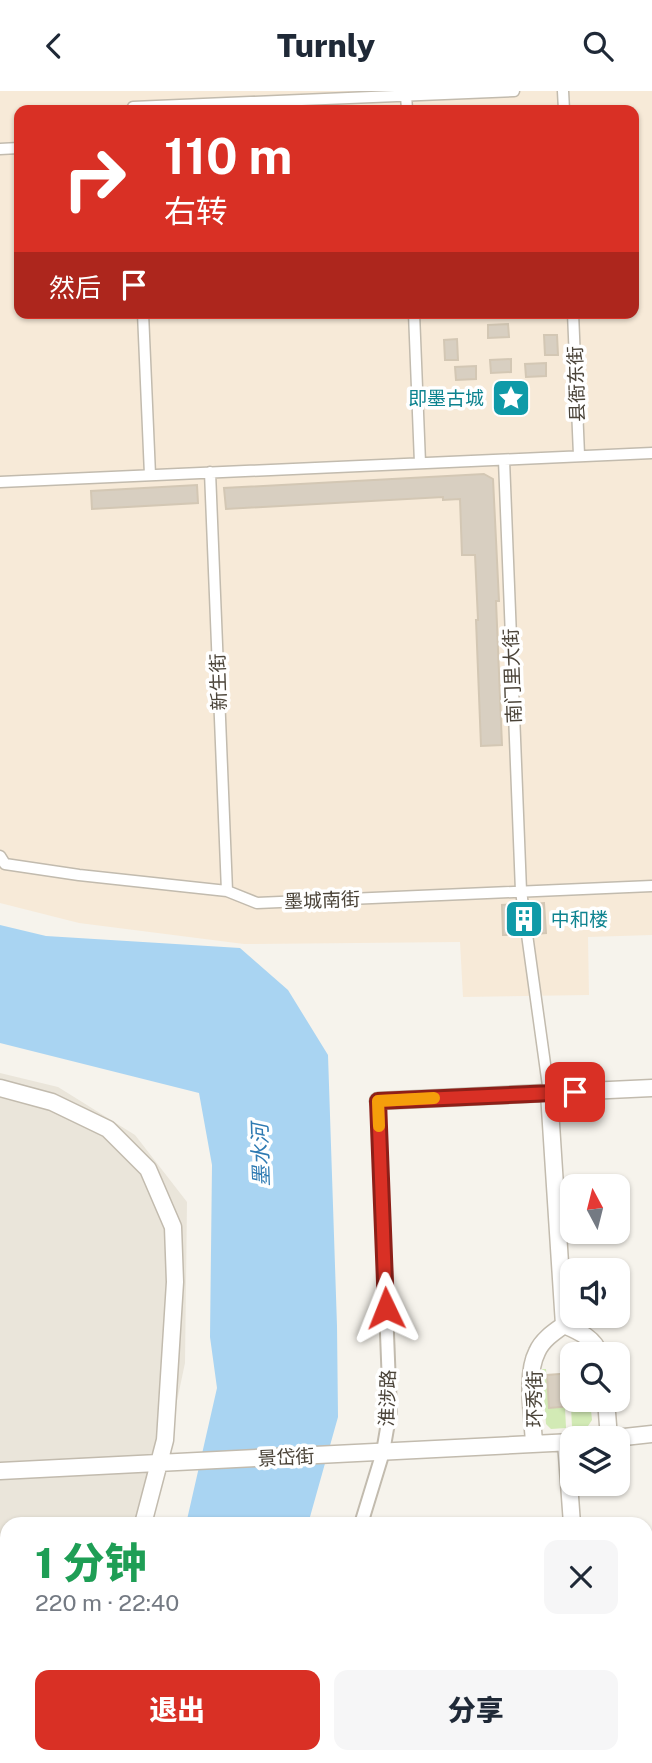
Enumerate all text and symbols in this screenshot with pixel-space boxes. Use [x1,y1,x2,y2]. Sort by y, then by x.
icon: back [35,27,73,65]
text: Turnly [277,27,375,64]
icon: search [579,27,617,65]
text: 110 m [164,127,292,185]
icon: right [49,133,140,224]
text: 右转 [164,193,228,230]
icon: arrive [115,266,153,304]
text: 然后 [49,272,101,303]
street label: 县衙东街 [564,346,588,422]
place icon: 即墨古城 [490,377,532,419]
place label: 即墨古城 [408,387,484,409]
street label: 南门里大街 [499,628,525,724]
street label: 新生街 [206,653,230,711]
street label: 墨城南街 [284,888,360,912]
building icon: 中和楼 [503,898,545,940]
place label: 中和楼 [551,908,608,930]
pin [545,1062,605,1122]
icon: arrive [556,1073,594,1111]
water label: 墨水河 [247,1119,274,1187]
north arrow [560,1174,630,1244]
map controls [560,1174,630,1496]
button: sound [560,1258,630,1328]
position arrow [349,1271,423,1345]
button: search [560,1342,630,1412]
street label: 淮涉路 [375,1369,399,1427]
street label: 环秀街 [523,1370,545,1428]
button: layers [560,1426,630,1496]
street label: 景岱街 [257,1445,315,1469]
text: 1 分钟 [35,1538,147,1587]
button: close [544,1540,618,1614]
text: 220 m · 22:40 [35,1589,179,1616]
button: 退出 [35,1670,320,1750]
button: 分享 [334,1670,618,1750]

